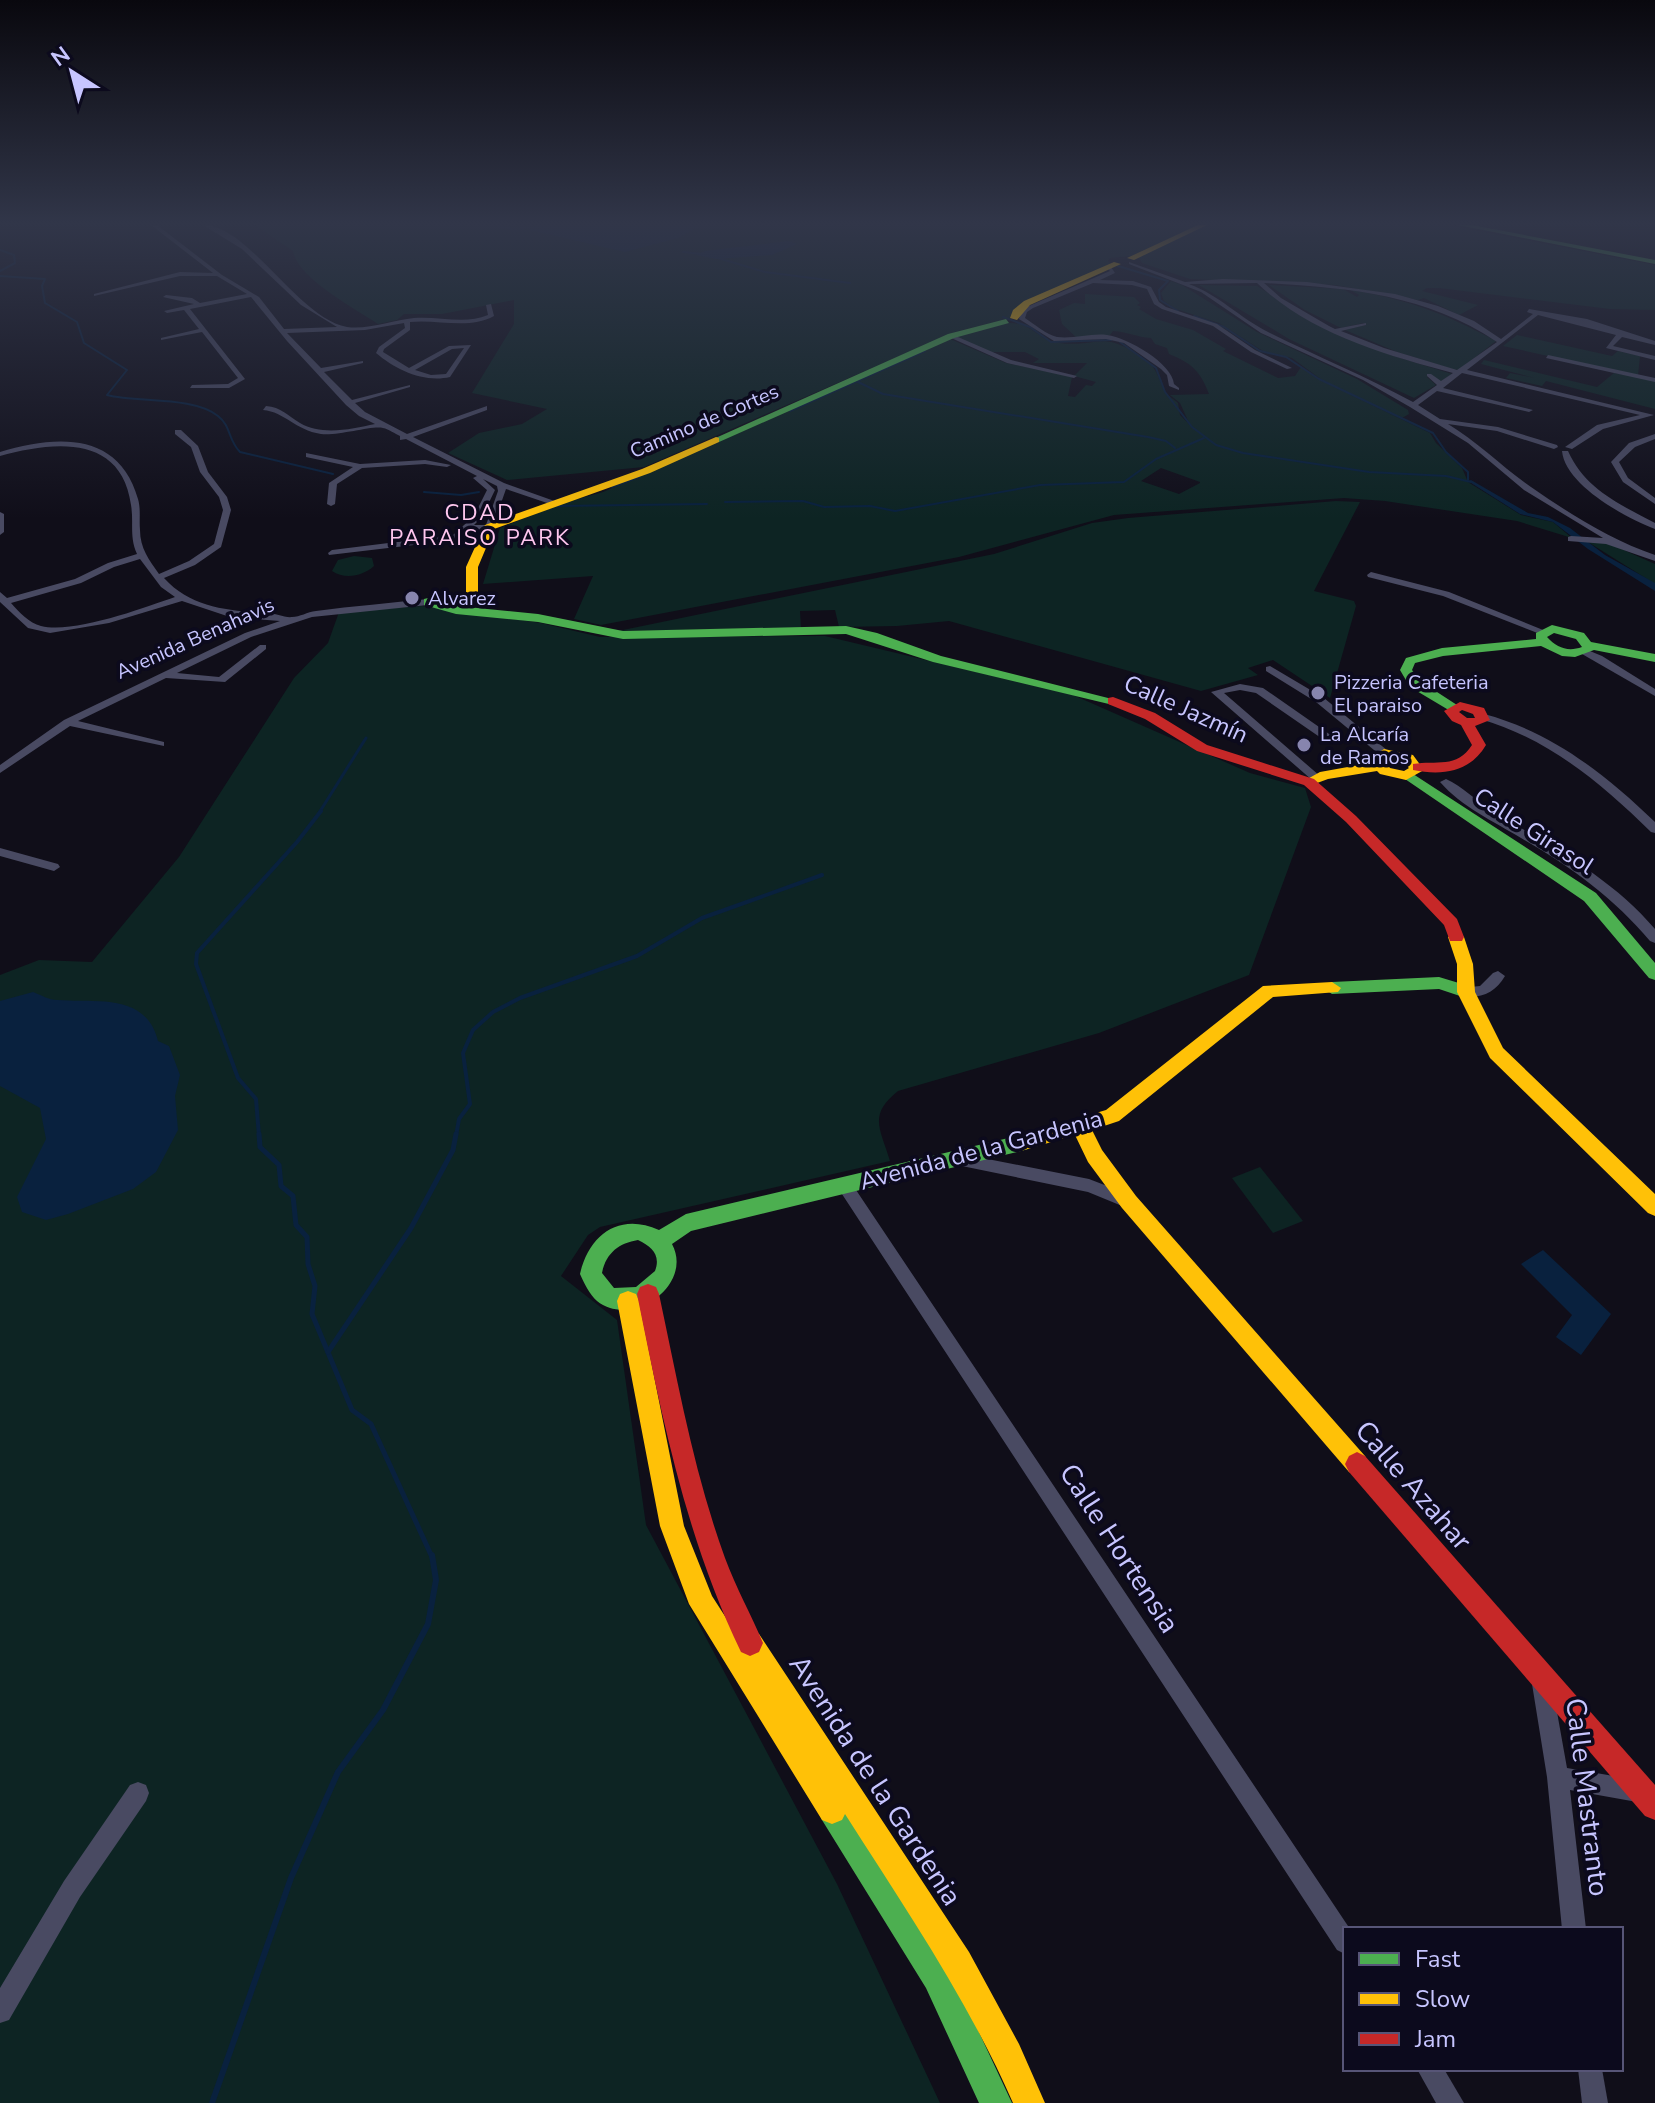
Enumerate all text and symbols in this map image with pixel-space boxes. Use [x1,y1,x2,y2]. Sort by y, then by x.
north arrow [32,32,112,112]
text: N [45,40,76,74]
street label: Camino de Cortes [626,378,783,465]
district label: CDAD PARAISO PARK [389,498,571,553]
place label: Alvarez [428,585,496,612]
marker: Alvarez [403,589,421,607]
street label: Avenida Benahavis [112,591,279,686]
street label: Calle Jazmín [1119,667,1253,751]
place label: Pizzeria Cafeteria El paraiso [1334,669,1488,719]
marker: Pizzeria Cafeteria El paraiso [1309,684,1327,702]
place label: La Alcaría de Ramos [1320,721,1409,771]
marker: La Alcaría de Ramos [1295,736,1313,754]
street label: Calle Girasol [1468,780,1600,882]
street label: Avenida de la Gardenia [856,1102,1106,1198]
street label: Calle Azahar [1346,1413,1480,1559]
street label: Calle Hortensia [1050,1457,1188,1641]
street label: Avenida de la Gardenia [780,1648,971,1913]
street label: Calle Mastranto [1556,1696,1618,1898]
legend [1343,1927,1623,2071]
text: Fast [1415,1943,1461,1975]
text: Slow [1415,1983,1470,2015]
text: Jam [1414,2023,1456,2055]

